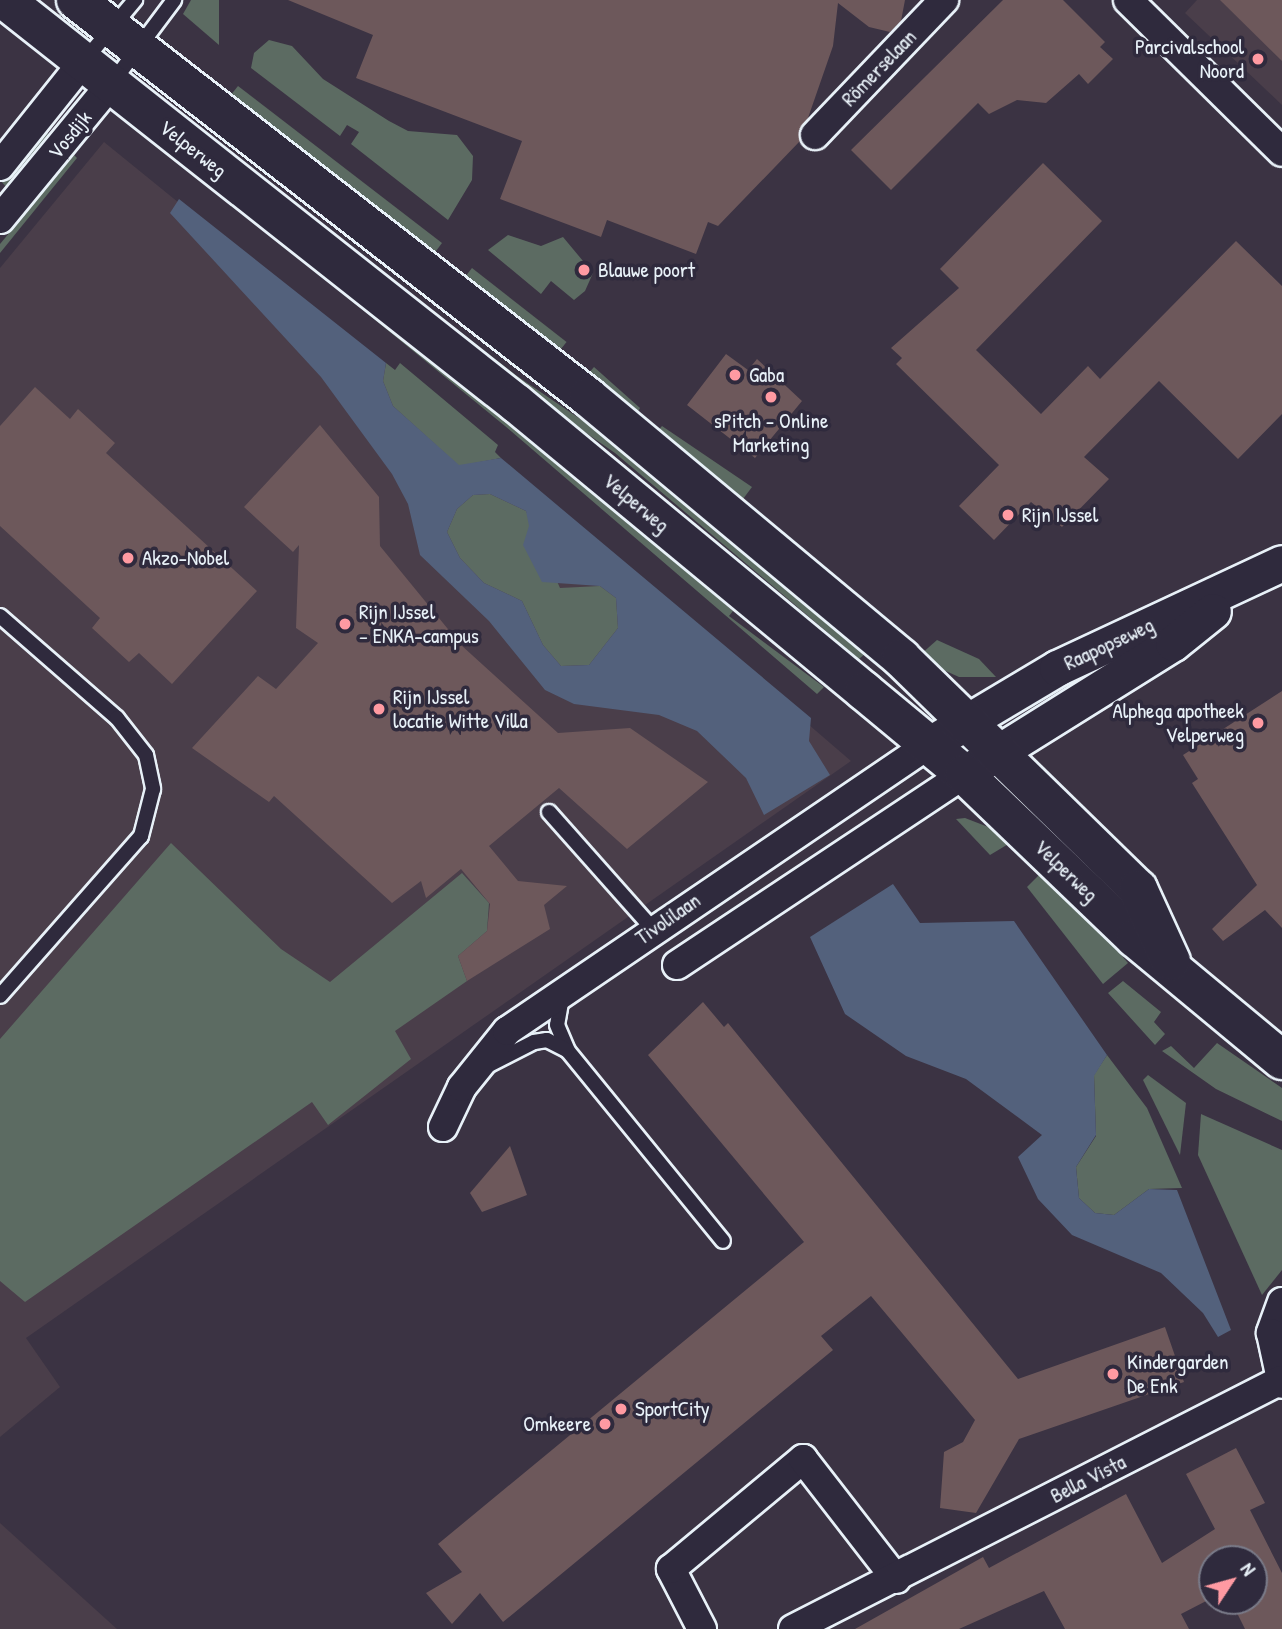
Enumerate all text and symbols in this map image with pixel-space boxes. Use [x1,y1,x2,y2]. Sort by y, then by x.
street label: Römerselaan [836,24,922,112]
place label: Parcivalschool Noord [1135,34,1244,84]
marker: Parcivalschool Noord [1250,51,1266,67]
street label: Vosdijk [43,106,97,164]
street label: Velperweg [154,115,232,183]
place label: Blauwe poort [598,257,695,283]
marker: Blauwe poort [576,262,592,278]
place label: Gaba [749,362,784,388]
marker: Gaba [727,367,743,383]
marker: sPitch - Online Marketing [763,389,779,405]
place label: sPitch - Online Marketing [714,408,828,458]
street label: Velperweg [598,468,674,538]
place label: Rijn IJssel [1022,502,1098,528]
marker: Rijn IJssel [1000,507,1016,523]
place label: Akzo-Nobel [142,545,229,571]
marker: Akzo-Nobel [120,550,136,566]
place label: Rijn IJssel – ENKA-campus [359,599,479,649]
street label: Raapopseweg [1060,612,1158,676]
marker: Rijn IJssel – ENKA-campus [337,616,353,632]
place label: Rijn IJssel locatie Witte Villa [393,684,528,734]
place label: Alphega apotheek Velperweg [1112,698,1244,748]
marker: Rijn IJssel locatie Witte Villa [371,701,387,717]
marker: Alphega apotheek Velperweg [1250,715,1266,731]
street label: Velperweg [1029,835,1103,907]
street label: Tivolilaan [631,888,705,950]
place label: Kindergarden De Enk [1127,1349,1229,1399]
marker: Kindergarden De Enk [1105,1366,1121,1382]
place label: SportCity [635,1396,710,1422]
marker: SportCity [613,1401,629,1417]
place label: Omkeere [523,1411,591,1437]
marker: Omkeere [597,1416,613,1432]
street label: Bella Vista [1046,1449,1130,1509]
north arrow [1198,1545,1268,1615]
text: N [1235,1557,1262,1581]

